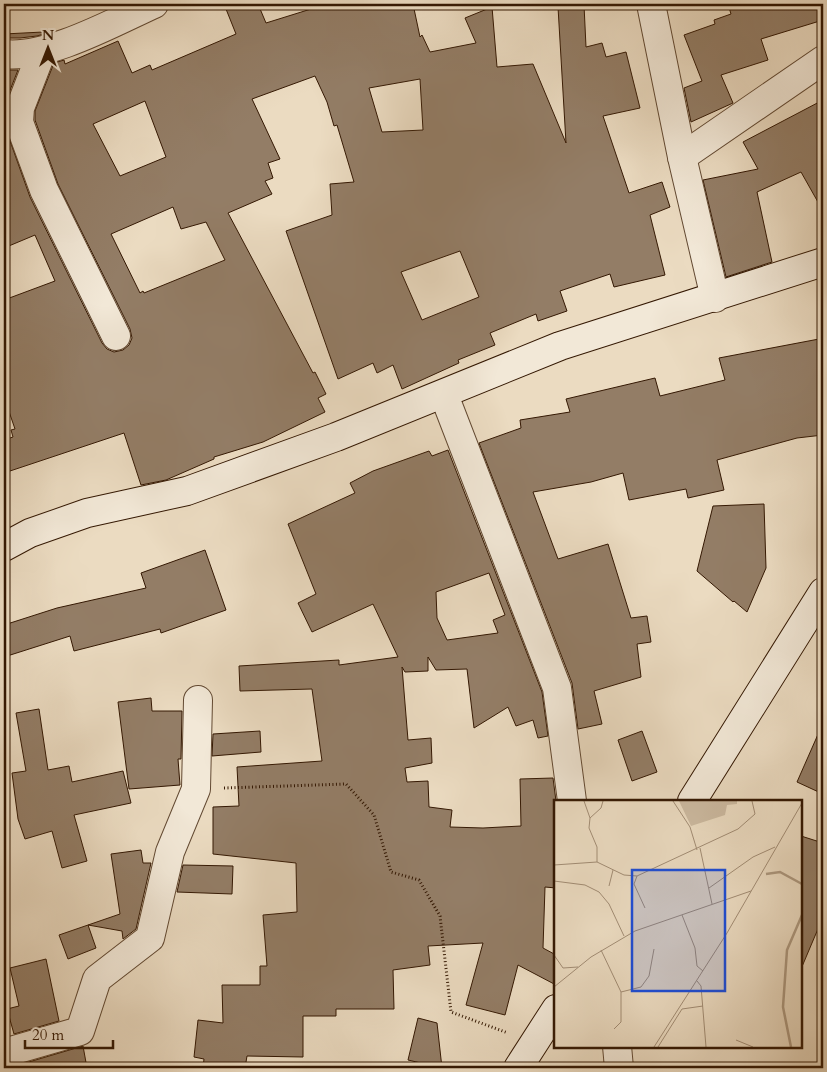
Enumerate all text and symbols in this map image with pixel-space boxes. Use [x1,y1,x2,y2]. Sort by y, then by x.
north arrow [22,22,72,72]
text: N [42,26,54,45]
inset map [554,800,802,1047]
scale bar [25,1017,112,1049]
text: 20 m [32,1025,64,1045]

